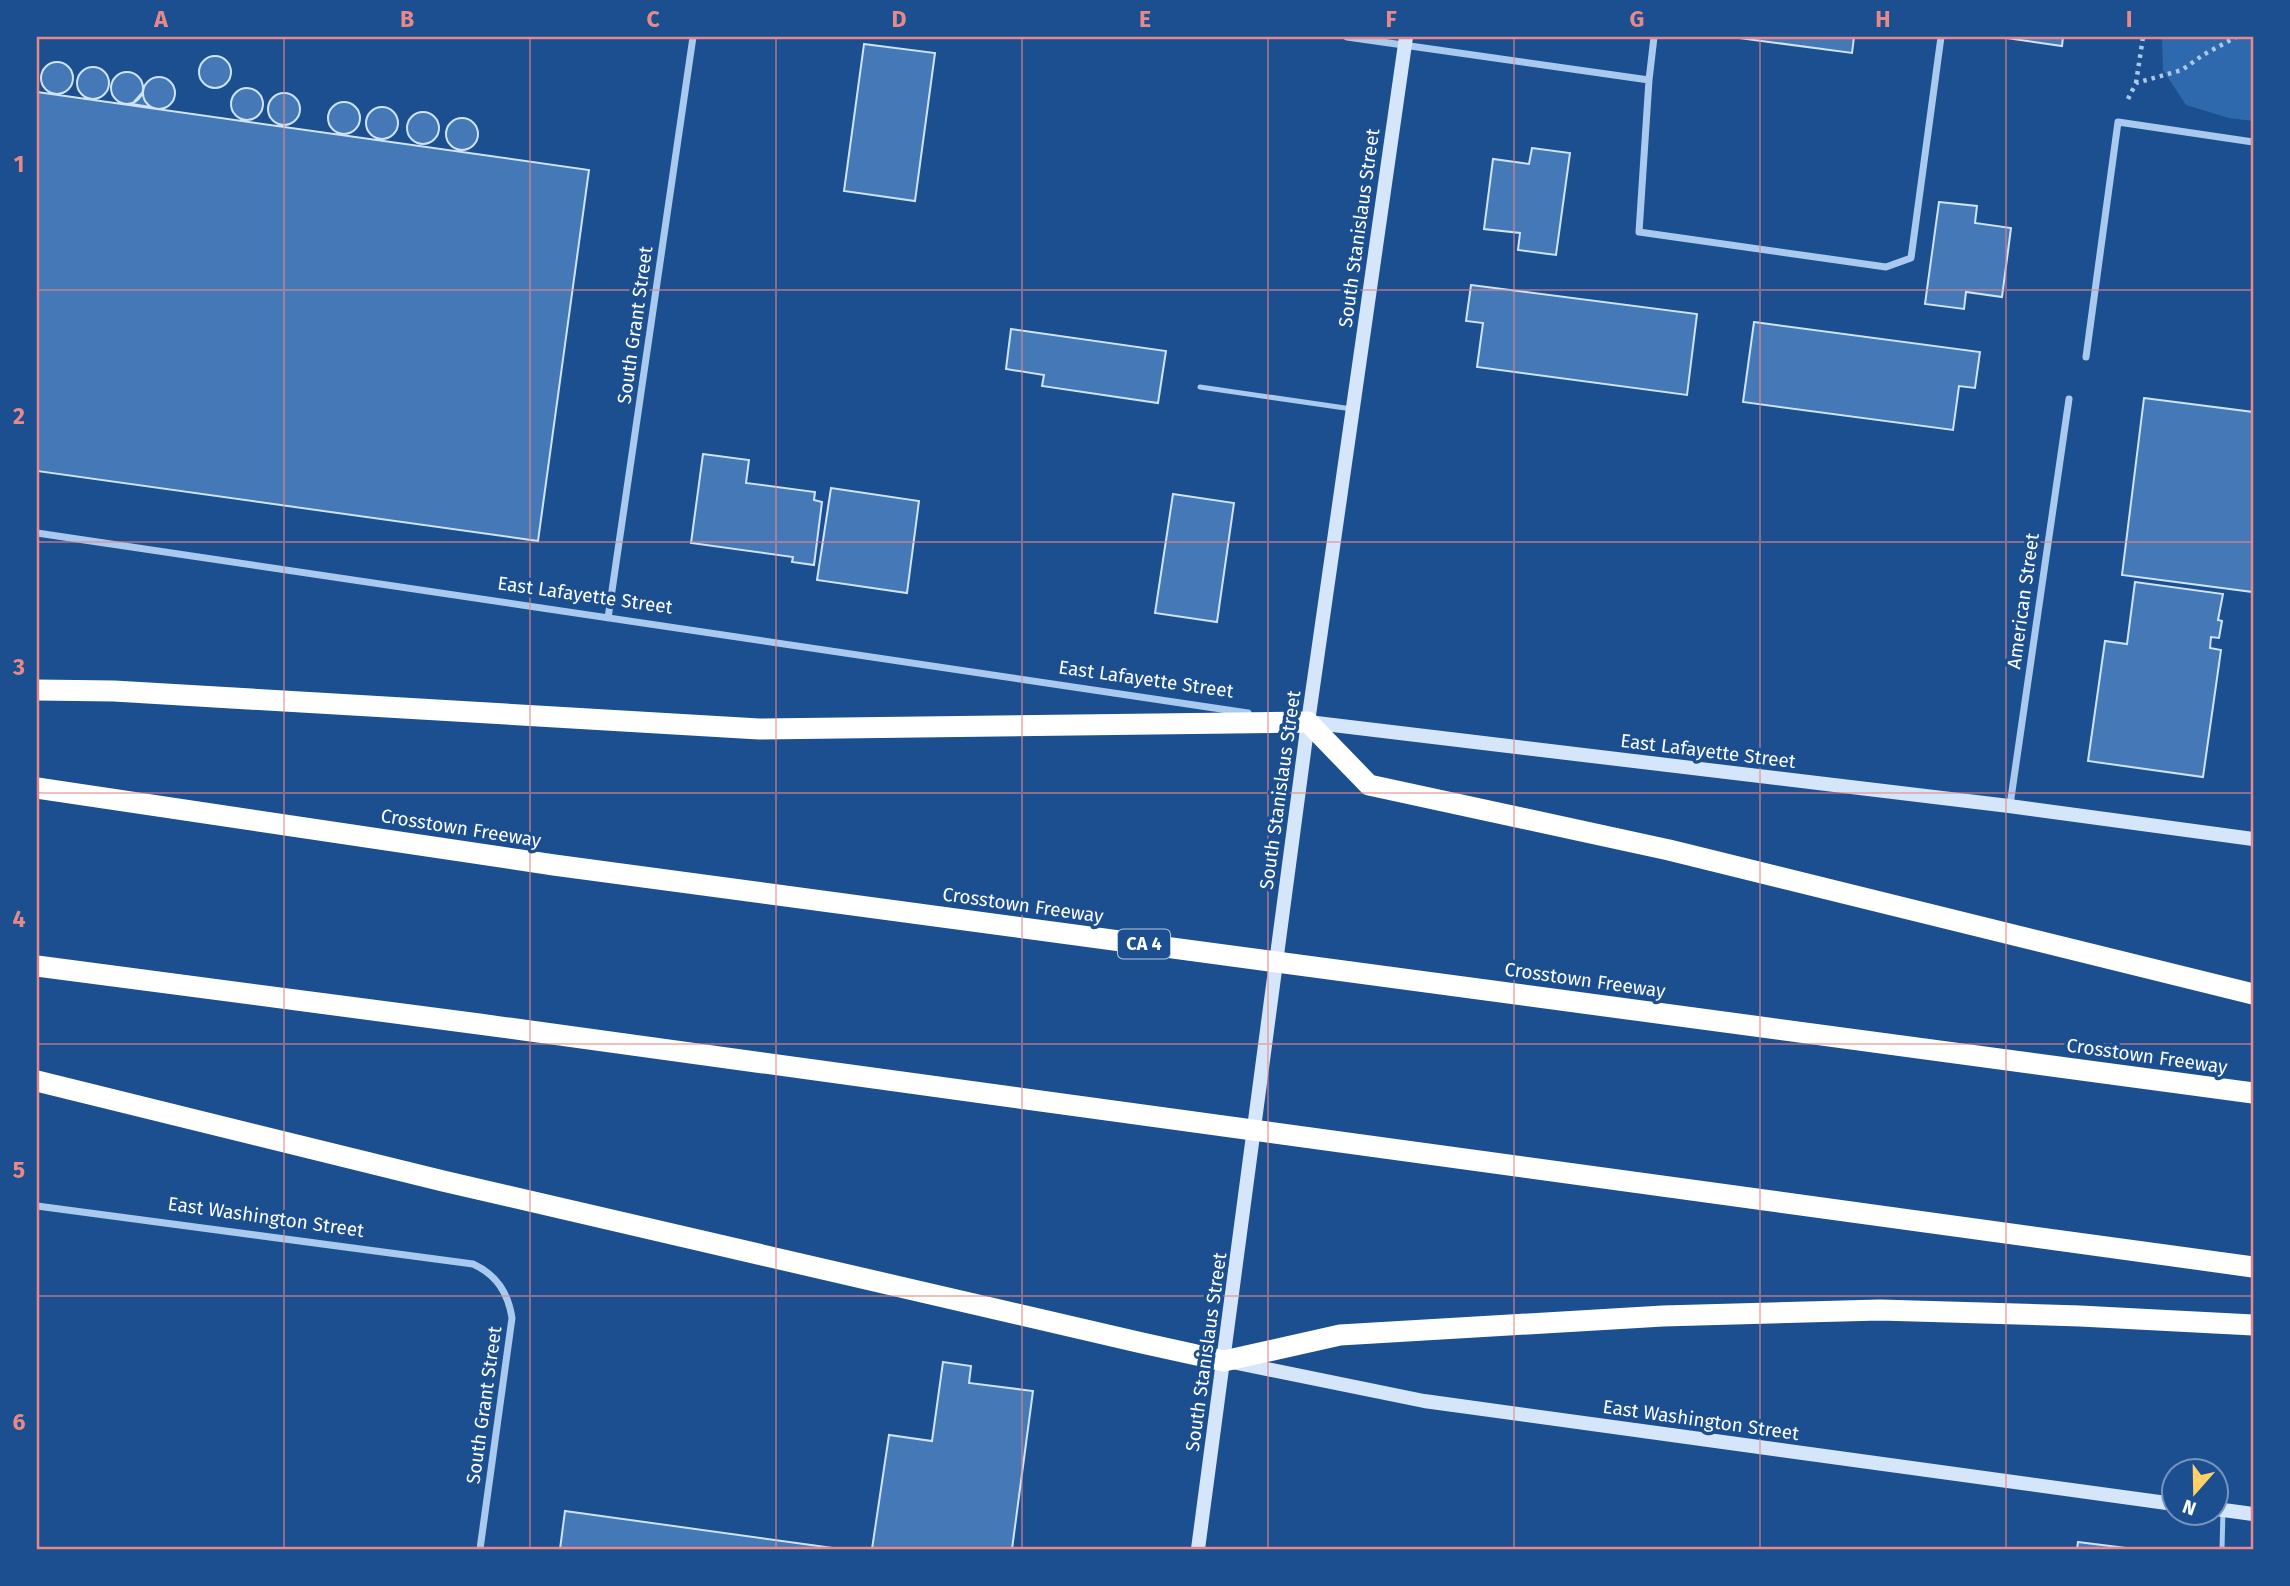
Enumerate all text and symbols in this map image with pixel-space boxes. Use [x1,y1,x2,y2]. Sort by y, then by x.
text: A [153,5,168,33]
text: B [400,5,414,33]
text: C [646,5,660,33]
text: D [892,5,907,33]
text: E [1139,5,1151,33]
text: F [1385,5,1397,33]
text: G [1630,5,1644,33]
text: H [1875,5,1891,33]
text: I [2126,5,2132,33]
street label: South Stanislaus Street [1334,127,1384,329]
text: 1 [14,150,24,178]
street label: South Grant Street [613,244,657,405]
text: 2 [13,402,25,430]
street label: American Street [2002,531,2044,671]
street label: East Lafayette Street [496,571,674,619]
text: 3 [12,653,25,681]
street label: East Lafayette Street [1057,655,1235,703]
street label: South Stanislaus Street [1255,689,1305,891]
street label: East Lafayette Street [1619,729,1797,773]
street label: Crosstown Freeway [379,804,544,852]
street label: Crosstown Freeway [941,882,1106,928]
text: 4 [13,905,26,933]
road number: CA 4 [1118,930,1170,959]
street label: Crosstown Freeway [1503,957,1668,1003]
street label: Crosstown Freeway [2065,1033,2230,1079]
text: 5 [13,1156,25,1184]
street label: East Washington Street [166,1192,366,1242]
street label: South Stanislaus Street [1181,1251,1231,1453]
street label: South Grant Street [462,1324,506,1485]
street label: East Washington Street [1601,1395,1801,1445]
text: 6 [13,1408,26,1436]
north arrow [2160,1456,2230,1526]
text: N [2179,1495,2199,1520]

